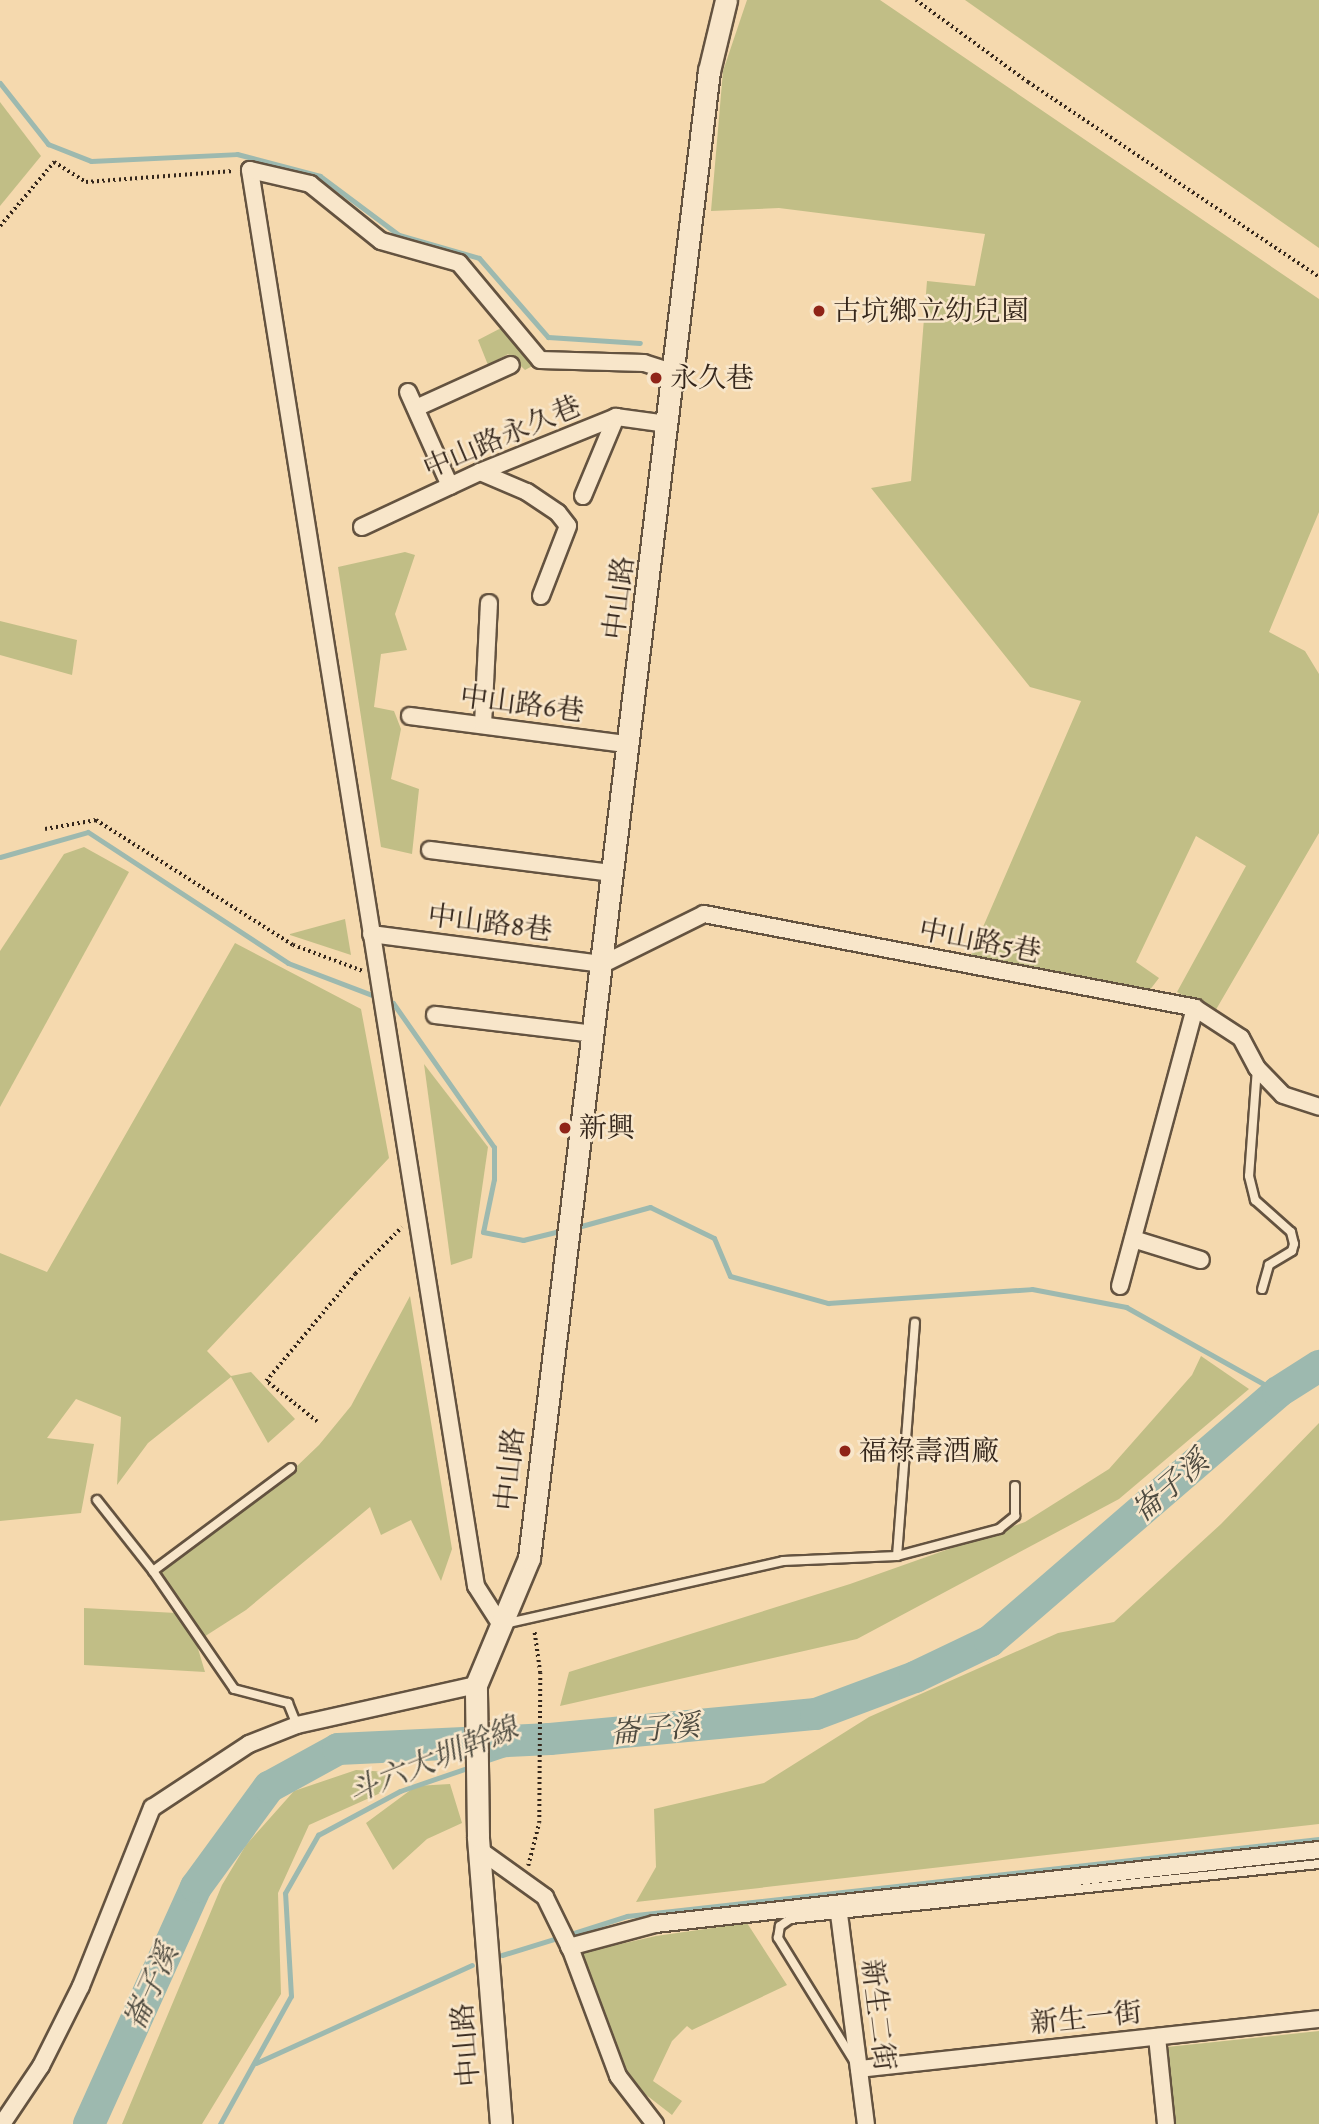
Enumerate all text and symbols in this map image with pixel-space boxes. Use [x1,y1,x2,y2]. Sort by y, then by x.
place label: 古坑鄉立幼兒園 [833,294,1029,328]
marker: 古坑鄉立幼兒園 [811,303,827,319]
place label: 永久巷 [670,361,754,395]
marker: 永久巷 [648,370,664,386]
street label: 中山路永久巷 [418,389,586,485]
street label: 中山路 [597,554,641,642]
street label: 中山路6巷 [458,680,586,728]
street label: 中山路8巷 [426,899,554,947]
street label: 中山路5巷 [916,913,1044,969]
place label: 新興 [579,1111,635,1145]
marker: 新興 [557,1120,573,1136]
street label: 中山路 [489,1425,531,1513]
place label: 福祿壽酒廠 [859,1434,999,1468]
marker: 福祿壽酒廠 [837,1443,853,1459]
water label: 崙子溪 [1124,1443,1216,1529]
water label: 崙子溪 [609,1707,701,1751]
water label: 斗六大圳幹線 [343,1710,523,1810]
water label: 崙子溪 [116,1939,186,2035]
street label: 新生二街 [855,1957,901,2073]
street label: 新生一街 [1029,1995,1143,2041]
street label: 中山路 [446,2002,486,2088]

